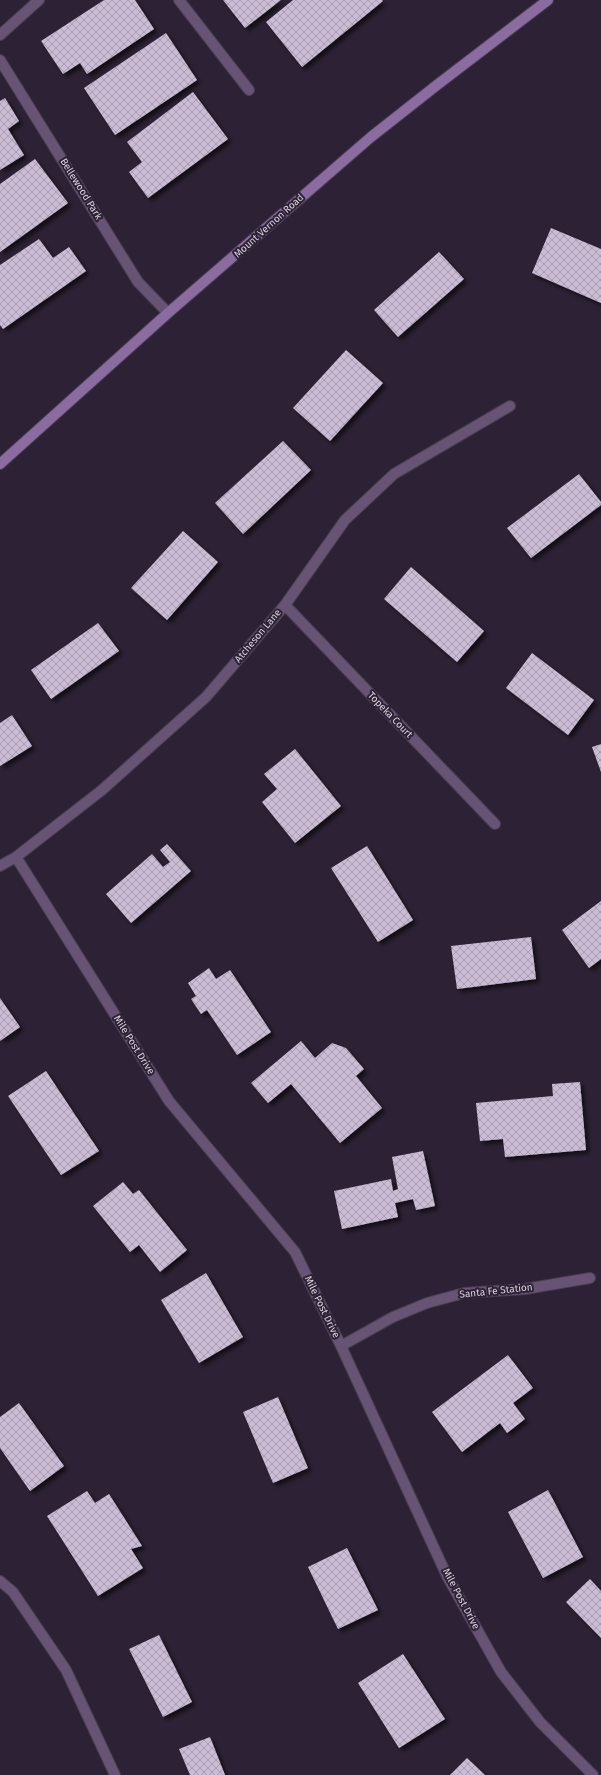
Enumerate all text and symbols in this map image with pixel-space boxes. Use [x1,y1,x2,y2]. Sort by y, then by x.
street label: Bellewood Park [57,156,105,223]
street label: Mount Vernon Road [232,192,306,260]
street label: Atcheson Lane [232,607,284,665]
street label: Topeka Court [365,689,415,741]
street label: Mile Post Drive [111,1013,157,1077]
street label: Mile Post Drive [302,1274,342,1340]
street label: Santa Fe Station [459,1281,533,1301]
street label: Mile Post Drive [440,1566,482,1632]

